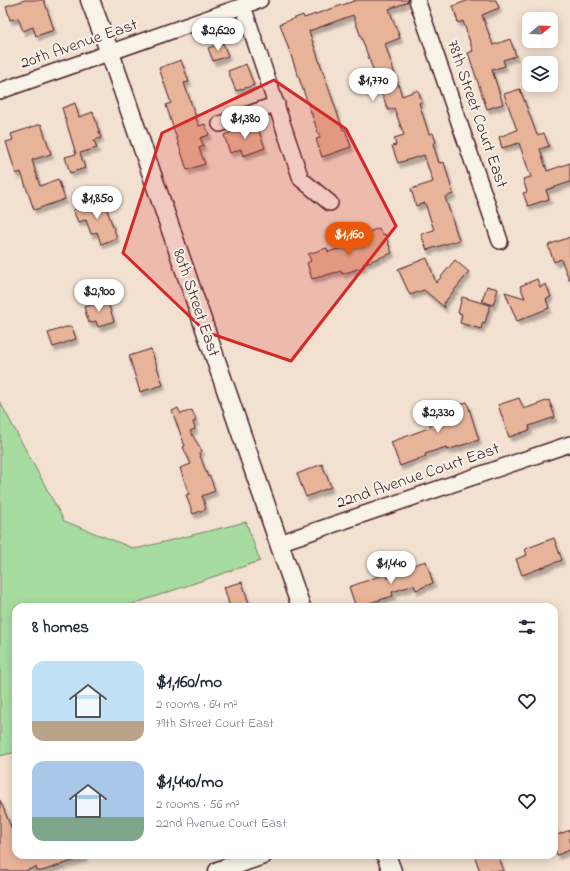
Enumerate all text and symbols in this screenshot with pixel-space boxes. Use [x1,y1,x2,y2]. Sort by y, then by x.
street label: 20th Avenue East [17,12,141,76]
north arrow [522,12,558,48]
map controls [522,12,558,92]
pin: $2,620 [185,18,251,52]
text: $2,620 [201,21,235,40]
street label: 78th Street Court East [440,36,514,192]
button: layers [522,56,558,92]
pin: $1,770 [340,68,406,102]
text: $1,770 [358,71,388,90]
pin: $1,380 [212,106,278,140]
text: $1,380 [230,109,260,128]
pin: $1,850 [64,186,130,220]
text: $1,850 [81,189,113,208]
pin: $1,160 [316,222,382,256]
text: $1,160 [334,225,364,244]
street label: 80th Street East [166,246,226,361]
pin: $2,900 [66,279,132,313]
text: $2,900 [83,282,115,301]
pin: $2,330 [405,400,471,434]
text: $2,330 [422,403,454,422]
street label: 22nd Avenue Court East [333,436,503,516]
pin: $1,440 [358,551,424,585]
text: $1,440 [376,554,406,573]
text: 8 homes [32,615,89,640]
icon: filters [516,616,538,638]
text: $1,160/mo [156,670,222,695]
icon: home [64,677,112,725]
icon: heart [516,690,538,712]
text: 2 rooms · 64 m² [156,695,238,714]
text: 79th Street Court East [156,714,274,733]
text: $1,440/mo [156,770,223,795]
icon: home [64,777,112,825]
icon: heart [516,790,538,812]
text: 2 rooms · 56 m² [156,795,240,814]
text: 22nd Avenue Court East [156,814,287,833]

